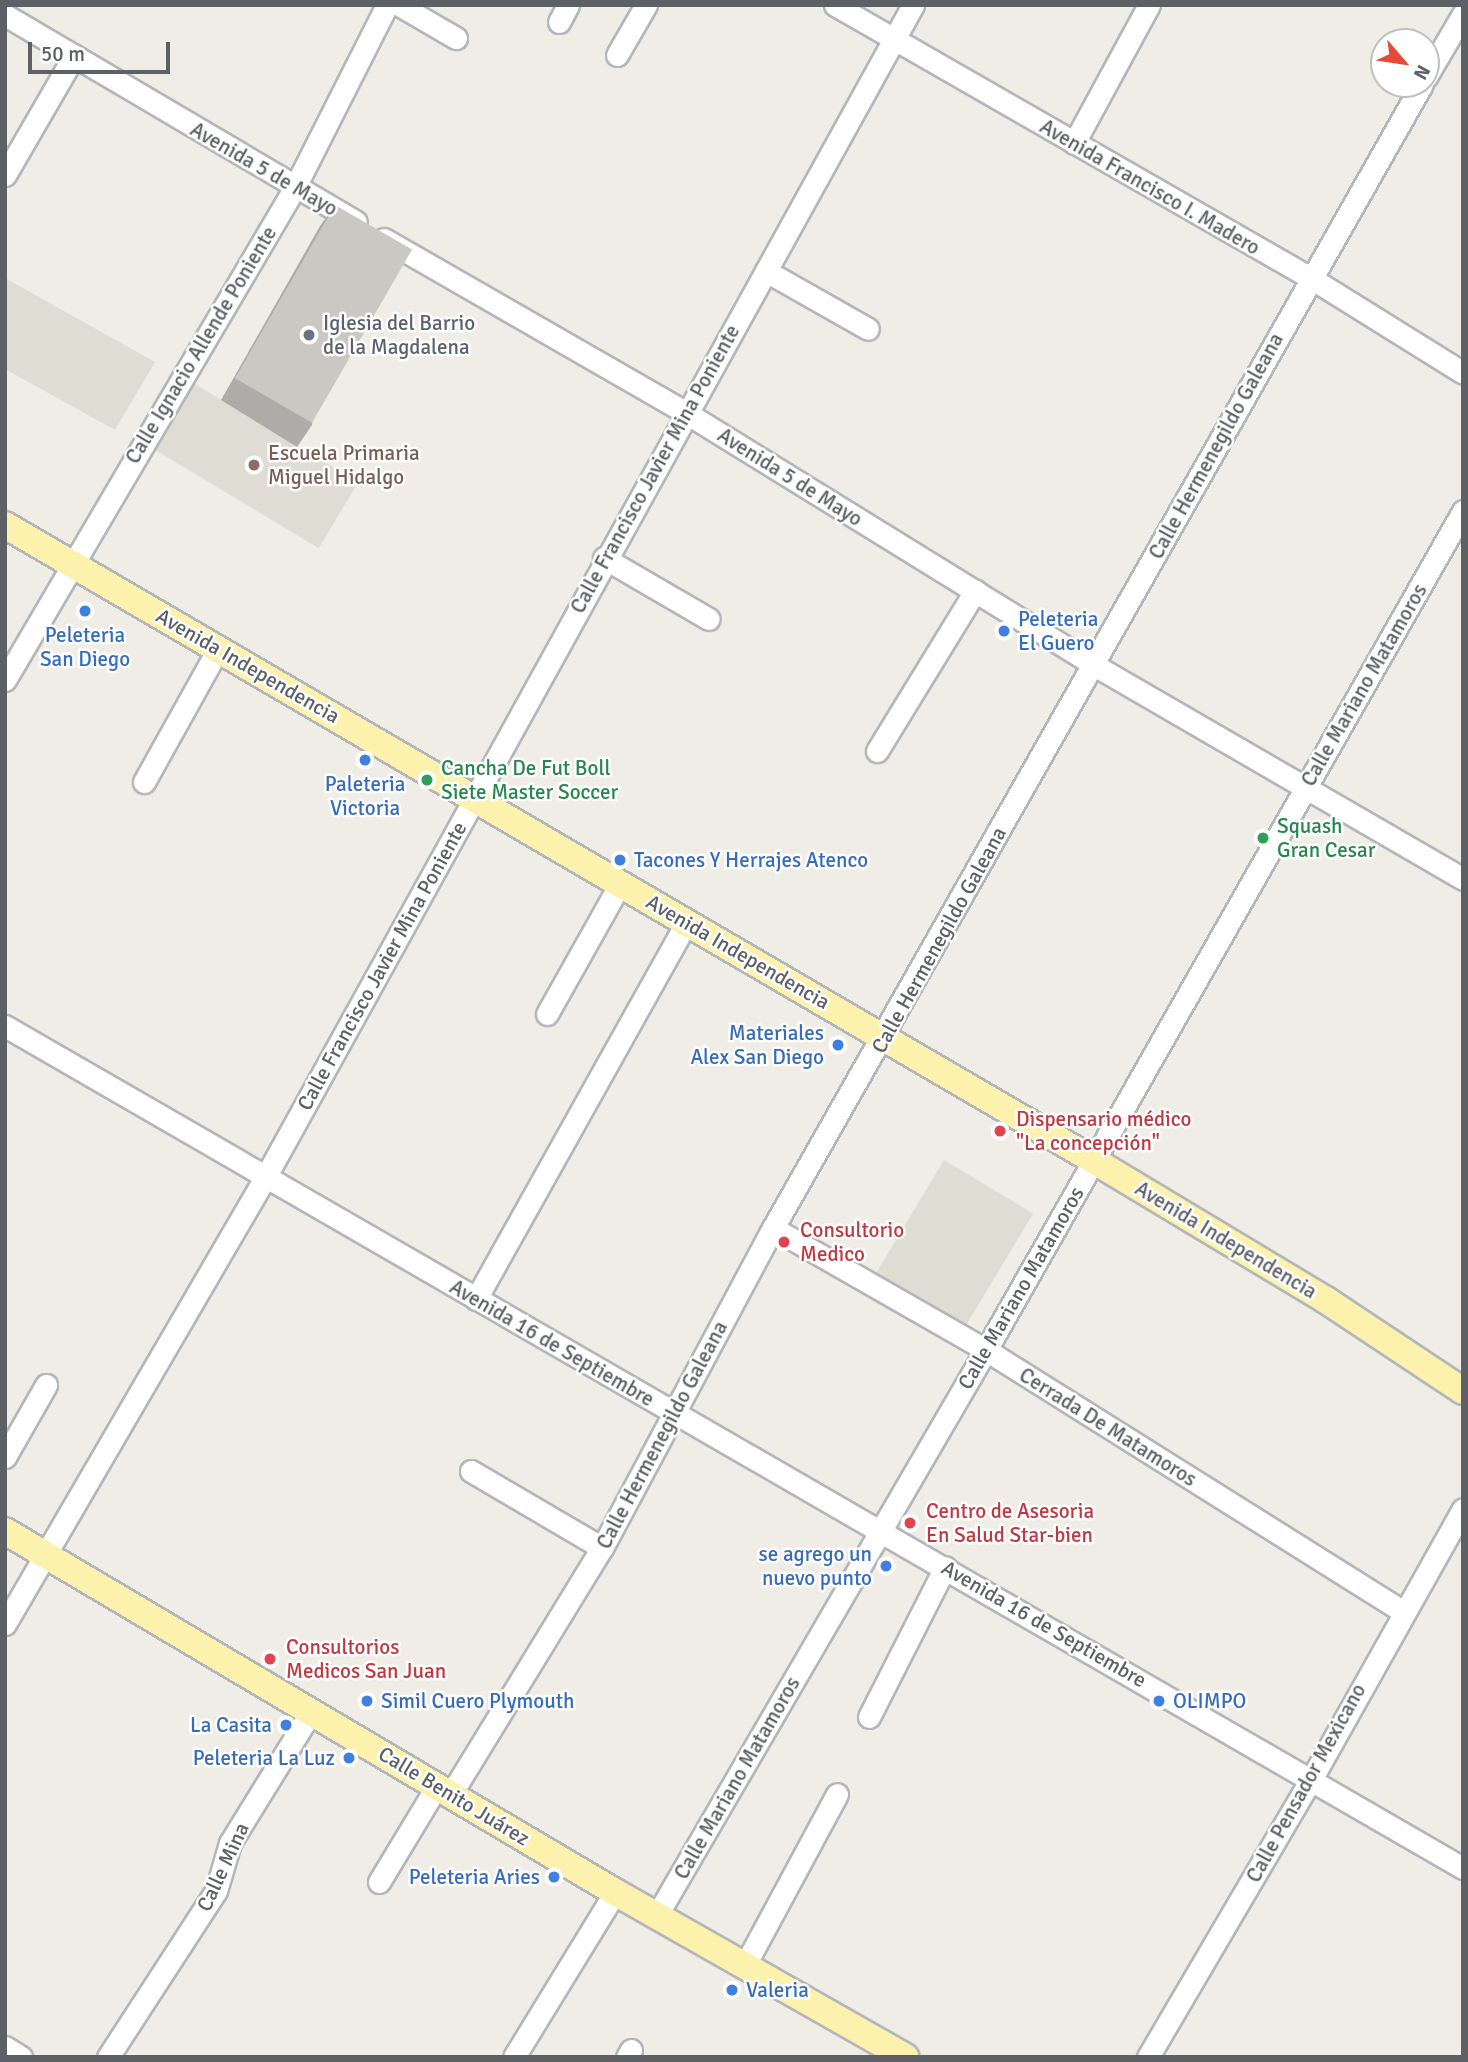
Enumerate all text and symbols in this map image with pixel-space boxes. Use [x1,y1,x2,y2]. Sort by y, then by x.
scale bar [32,28,173,72]
north arrow [1370,28,1440,98]
text: 50 m [41,41,85,67]
text: N [1408,61,1435,84]
street label: Avenida Francisco I. Madero [1035,114,1265,260]
street label: Avenida 5 de Mayo [186,117,342,221]
street label: Calle Ignacio Allende Poniente [120,222,282,468]
place label: Iglesia del Barrio de la Magdalena [323,310,475,360]
street label: Calle Francisco Javier Mina Poniente [565,320,745,618]
marker: Iglesia del Barrio de la Magdalena [301,327,317,343]
street label: Calle Hermenegildo Galeana [1143,329,1289,563]
street label: Avenida 5 de Mayo [713,422,867,532]
place label: Escuela Primaria Miguel Hidalgo [268,440,420,490]
marker: Escuela Primaria Miguel Hidalgo [246,457,262,473]
street label: Calle Mariano Matamoros [1296,579,1432,791]
marker: Peleteria San Diego [77,603,93,619]
street label: Avenida Independencia [152,603,344,729]
place label: Peleteria El Guero [1018,606,1098,656]
place label: Peleteria San Diego [40,622,130,672]
marker: Peleteria El Guero [996,623,1012,639]
marker: Paleteria Victoria [357,752,373,768]
place label: Cancha De Fut Boll Siete Master Soccer [441,755,618,805]
place label: Paleteria Victoria [325,771,405,821]
marker: Cancha De Fut Boll Siete Master Soccer [419,772,435,788]
place label: Squash Gran Cesar [1277,813,1375,863]
street label: Calle Francisco Javier Mina Poniente [292,817,472,1115]
street label: Calle Hermenegildo Galeana [866,823,1012,1057]
marker: Squash Gran Cesar [1255,830,1271,846]
place label: Tacones Y Herrajes Atenco [634,847,868,873]
marker: Tacones Y Herrajes Atenco [612,852,628,868]
street label: Avenida Independencia [642,889,834,1015]
place label: Materiales Alex San Diego [690,1020,824,1070]
marker: Materiales Alex San Diego [830,1037,846,1053]
place label: Dispensario médico "La concepción" [1016,1106,1191,1156]
marker: Dispensario médico "La concepción" [990,1121,1010,1141]
street label: Avenida Independencia [1130,1176,1322,1304]
street label: Calle Mariano Matamoros [953,1182,1089,1394]
place label: Consultorio Medico [800,1217,904,1267]
marker: Consultorio Medico [774,1232,794,1252]
street label: Avenida 16 de Septiembre [445,1274,659,1412]
street label: Calle Hermenegildo Galeana [591,1317,733,1553]
street label: Cerrada De Matamoros [1015,1362,1201,1492]
place label: Centro de Asesoria En Salud Star-bien [926,1498,1094,1548]
marker: Centro de Asesoria En Salud Star-bien [900,1513,920,1533]
place label: se agrego un nuevo punto [759,1541,872,1591]
street label: Avenida 16 de Septiembre [937,1555,1151,1693]
marker: se agrego un nuevo punto [878,1558,894,1574]
place label: Consultorios Medicos San Juan [286,1634,446,1684]
marker: Consultorios Medicos San Juan [260,1649,280,1669]
street label: Calle Mariano Matamoros [669,1672,805,1884]
street label: Calle Pensador Mexicano [1241,1679,1371,1887]
place label: Simil Cuero Plymouth [381,1688,575,1714]
place label: OLIMPO [1173,1688,1246,1714]
marker: Simil Cuero Plymouth [359,1693,375,1709]
marker: OLIMPO [1151,1693,1167,1709]
place label: La Casita [190,1712,272,1738]
marker: La Casita [278,1717,294,1733]
street label: Calle Benito Juárez [374,1741,534,1851]
place label: Peleteria La Luz [193,1745,335,1771]
marker: Peleteria La Luz [341,1750,357,1766]
street label: Calle Mina [192,1819,254,1915]
place label: Peleteria Aries [409,1864,540,1890]
marker: Peleteria Aries [546,1869,562,1885]
place label: Valeria [746,1977,809,2003]
marker: Valeria [724,1982,740,1998]

